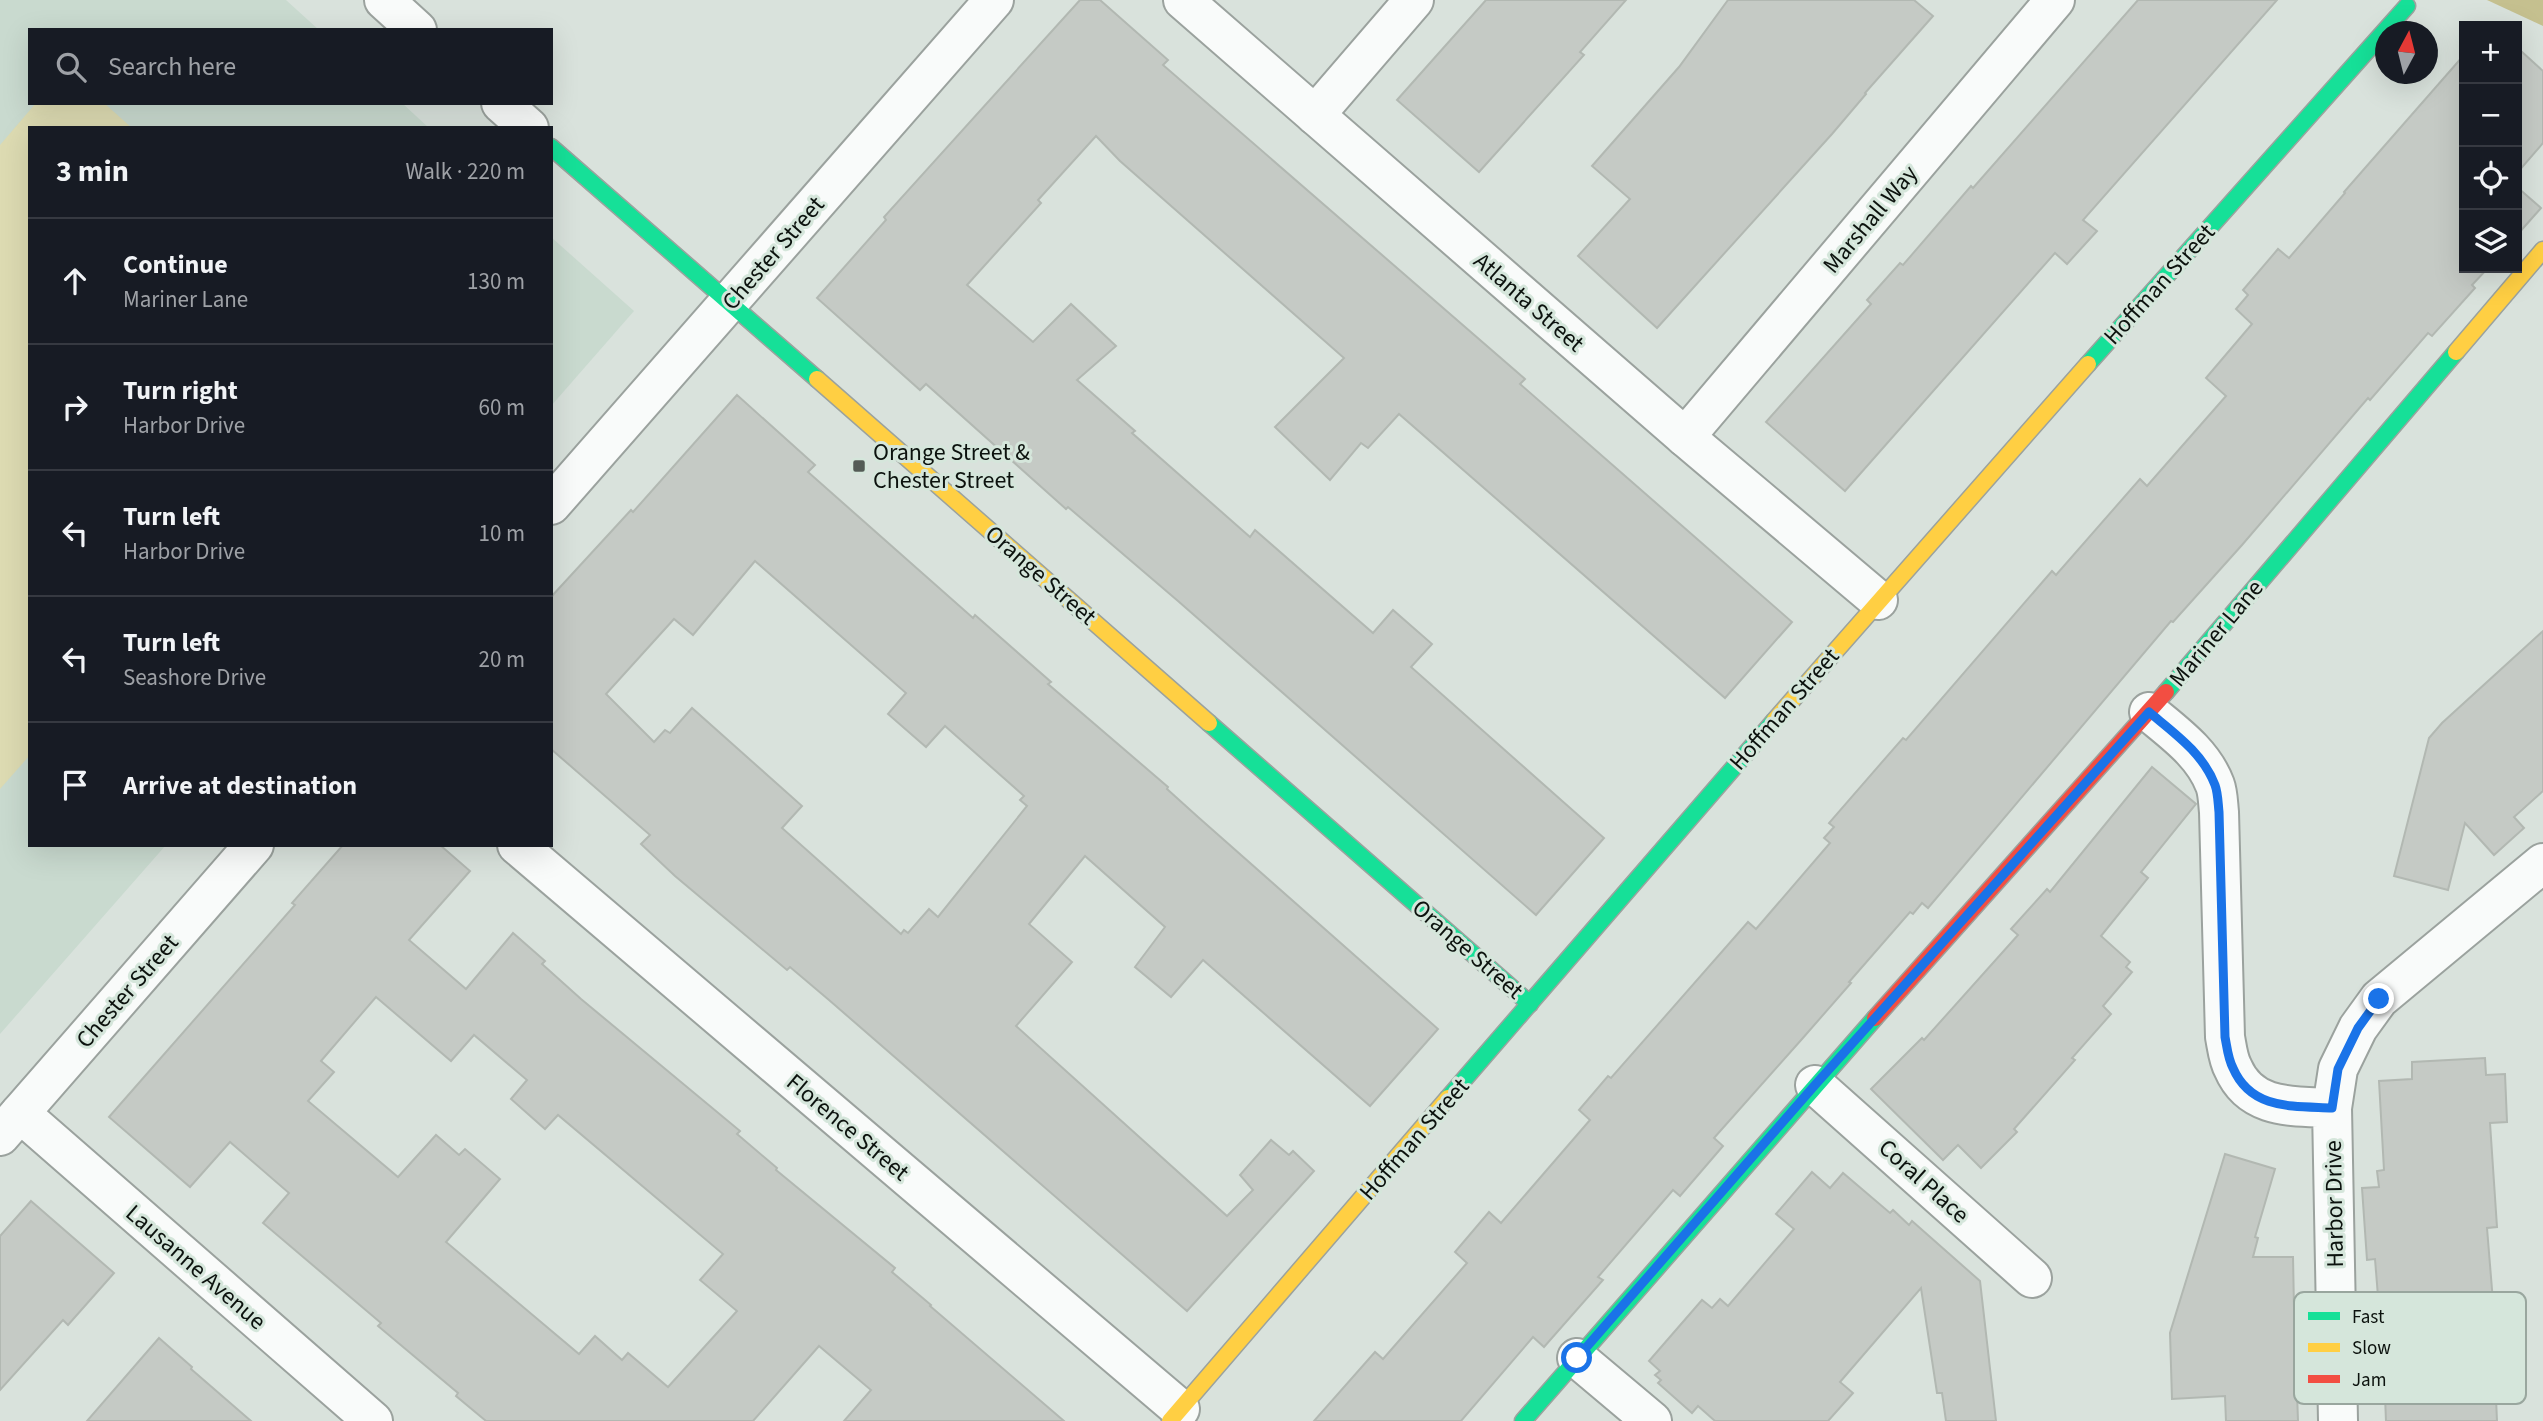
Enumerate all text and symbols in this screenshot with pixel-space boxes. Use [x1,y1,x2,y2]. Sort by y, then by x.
north arrow [2375,21,2438,84]
map controls [2459,21,2522,273]
button: + [2459,21,2522,84]
search box [28,28,553,105]
icon: search [52,48,90,86]
text: Search here [108,48,236,85]
button: − [2459,84,2522,147]
button: locate [2459,147,2522,210]
text: 3 min [56,150,129,193]
text: Walk · 220 m [406,155,525,188]
street label: Marshall Way [1815,158,1926,281]
street label: Chester Street [714,189,833,318]
button: layers [2459,210,2522,273]
street label: Hoffman Street [2095,216,2223,353]
street label: Atlanta Street [1466,244,1592,360]
text: Continue [123,246,228,283]
icon: ahead [56,262,94,300]
text: 130 m [467,265,525,298]
text: Mariner Lane [123,283,248,316]
text: Turn right [123,372,238,409]
icon: right [56,388,94,426]
text: 60 m [478,391,525,424]
text: Harbor Drive [123,409,245,442]
place label: Orange Street & Chester Street [873,435,1030,498]
marker: Orange Street & Chester Street [851,458,867,474]
text: Turn left [123,498,220,535]
icon: left [56,514,94,552]
text: 10 m [478,517,525,550]
street label: Orange Street [977,517,1104,634]
text: Harbor Drive [123,535,245,568]
street label: Mariner Lane [2161,572,2272,695]
text: Turn left [123,624,220,661]
icon: left [56,640,94,678]
street label: Hoffman Street [1721,640,1848,778]
text: 20 m [478,643,525,676]
text: Seashore Drive [123,661,266,694]
icon: arrive [56,766,94,804]
text: Arrive at destination [123,767,357,804]
street label: Orange Street [1404,891,1531,1008]
street label: Chester Street [68,927,187,1056]
route end [2363,983,2394,1014]
street label: Florence Street [778,1065,917,1189]
street label: Hoffman Street [1351,1070,1478,1208]
street label: Coral Place [1870,1131,1977,1232]
street label: Harbor Drive [2316,1140,2353,1268]
street label: Lausanne Avenue [118,1196,274,1338]
legend [2294,1292,2526,1404]
text: Fast [2352,1304,2385,1331]
text: Slow [2352,1335,2391,1362]
route start [1561,1342,1592,1373]
text: Jam [2352,1367,2386,1394]

